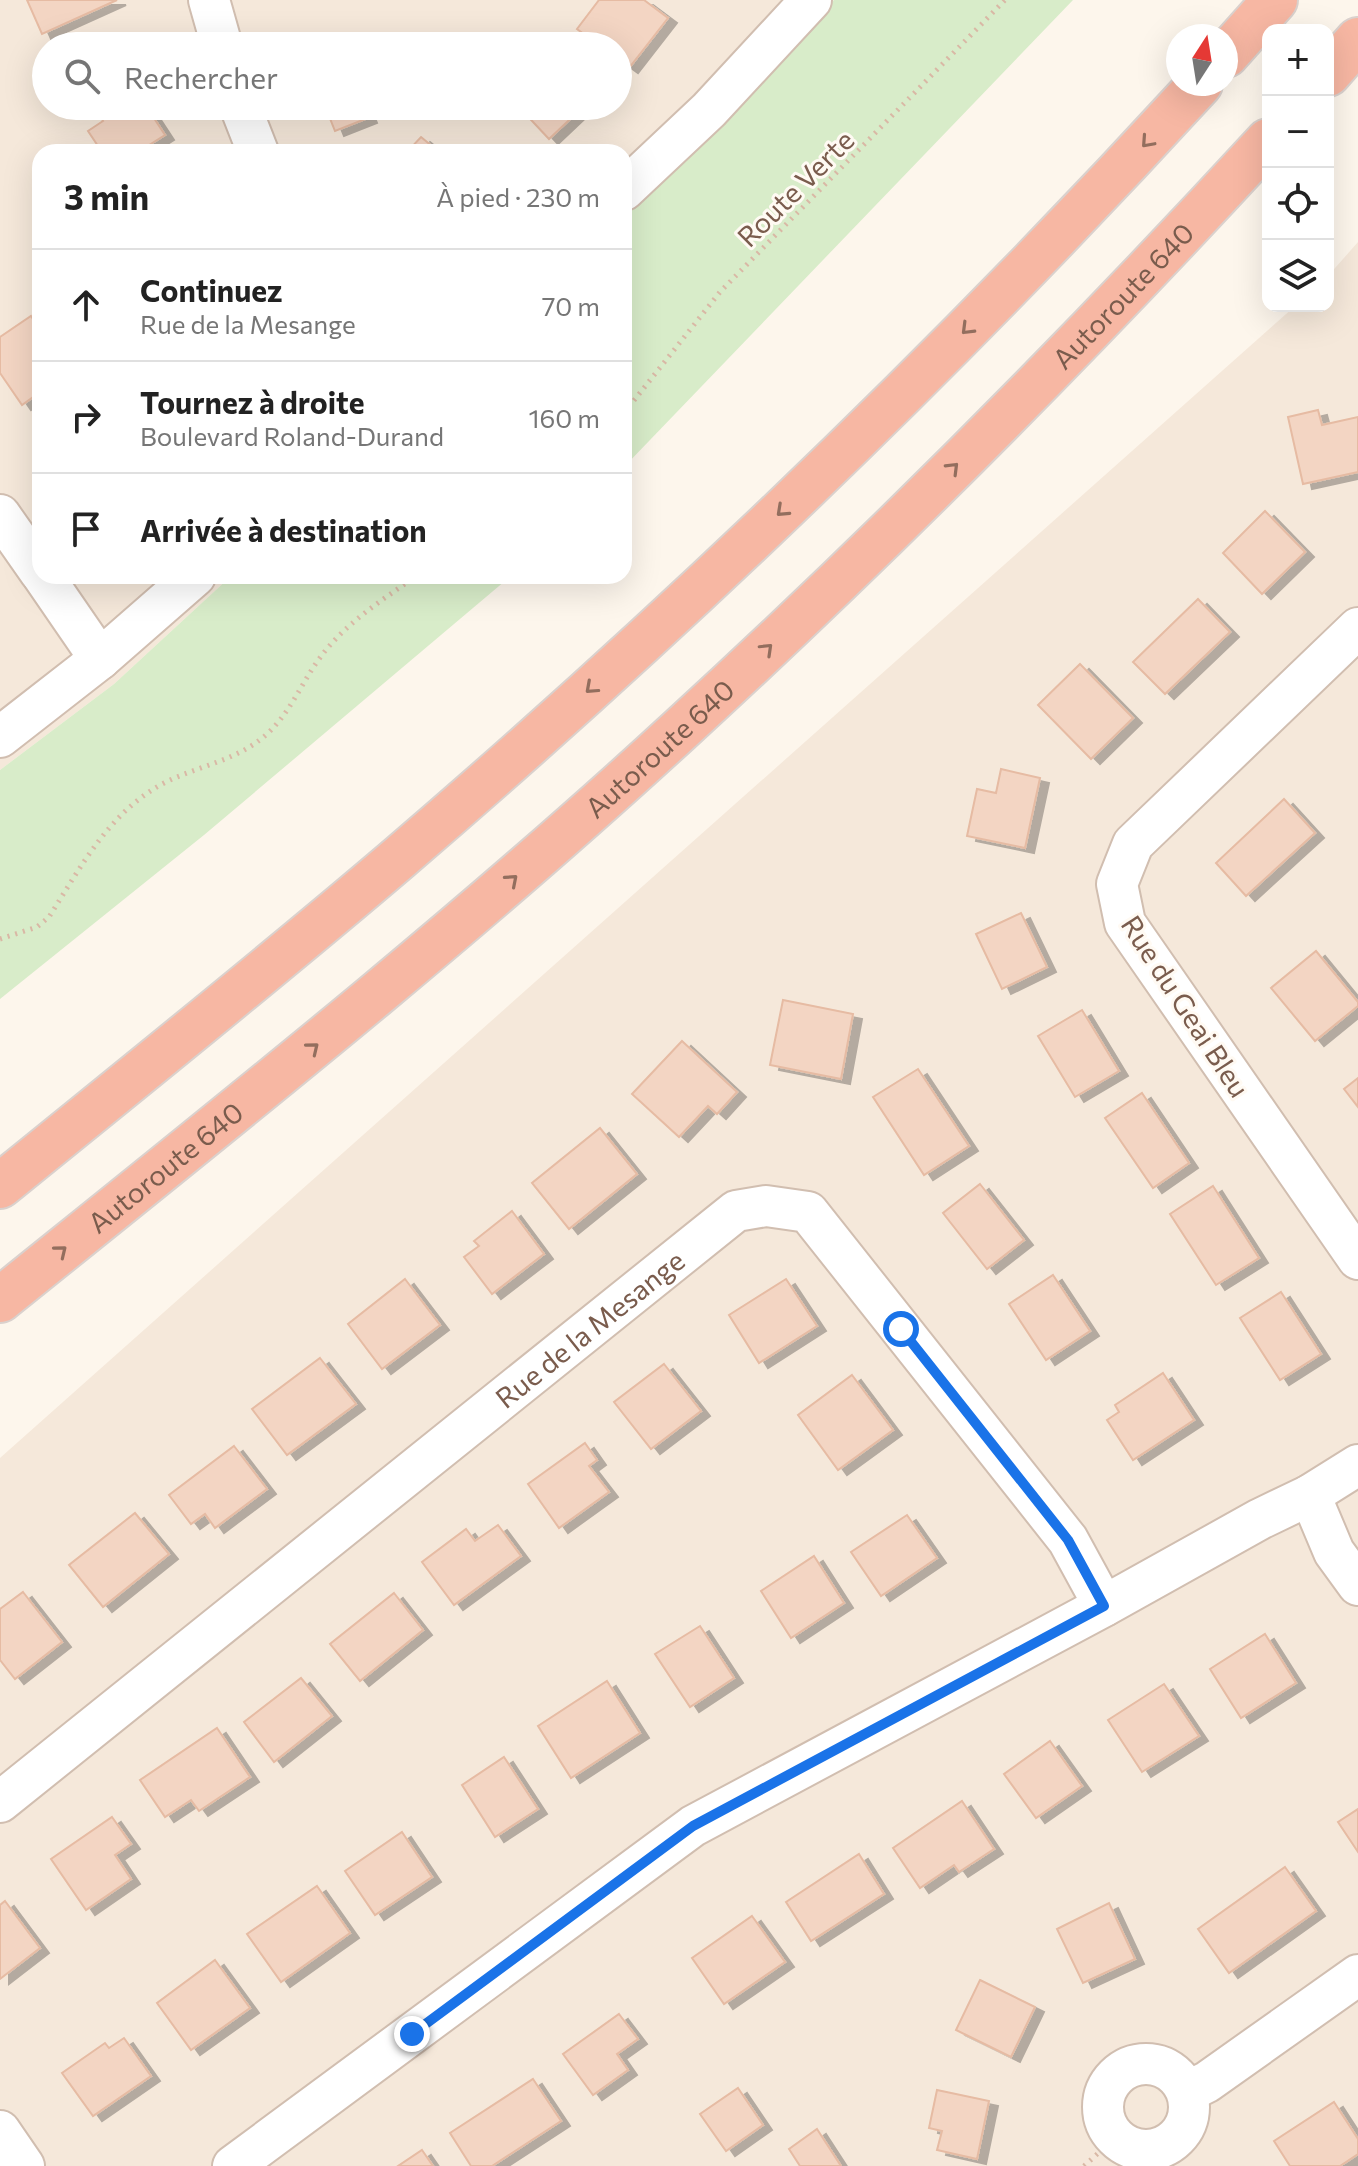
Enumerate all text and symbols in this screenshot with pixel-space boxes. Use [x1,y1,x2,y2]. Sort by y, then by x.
north arrow [1166,24,1238,96]
map controls [1262,24,1334,312]
button: + [1262,24,1334,96]
search box [32,32,632,120]
icon: search [60,54,104,98]
text: Rechercher [124,58,278,95]
button: − [1262,96,1334,168]
street label: Route Verte [730,123,860,253]
one-way arrow [1142,132,1157,147]
button: locate [1262,168,1334,240]
text: 3 min [64,175,149,217]
text: À pied · 230 m [436,181,600,212]
street label: Autoroute 640 [1045,215,1200,375]
button: layers [1262,240,1334,312]
text: Continuez [140,271,283,308]
icon: ahead [64,283,108,327]
text: 70 m [542,290,600,321]
text: Rue de la Mesange [140,308,356,339]
one-way arrow [962,320,976,334]
text: Tournez à droite [140,383,364,420]
icon: right [64,395,108,439]
text: 160 m [528,402,600,433]
text: Boulevard Roland-Durand [140,420,444,451]
one-way arrow [944,463,959,477]
one-way arrow [776,502,791,516]
icon: arrive [64,507,108,551]
text: Arrivée à destination [140,511,427,548]
one-way arrow [758,644,772,658]
street label: Autoroute 640 [578,672,741,824]
one-way arrow [585,678,600,693]
one-way arrow [502,875,517,890]
street label: Rue du Geai Bleu [1115,909,1257,1103]
one-way arrow [304,1043,319,1057]
street label: Autoroute 640 [81,1094,249,1240]
street label: Rue de la Mesange [488,1243,691,1415]
one-way arrow [52,1246,66,1261]
route start [883,1311,919,1347]
route end [394,2016,430,2052]

